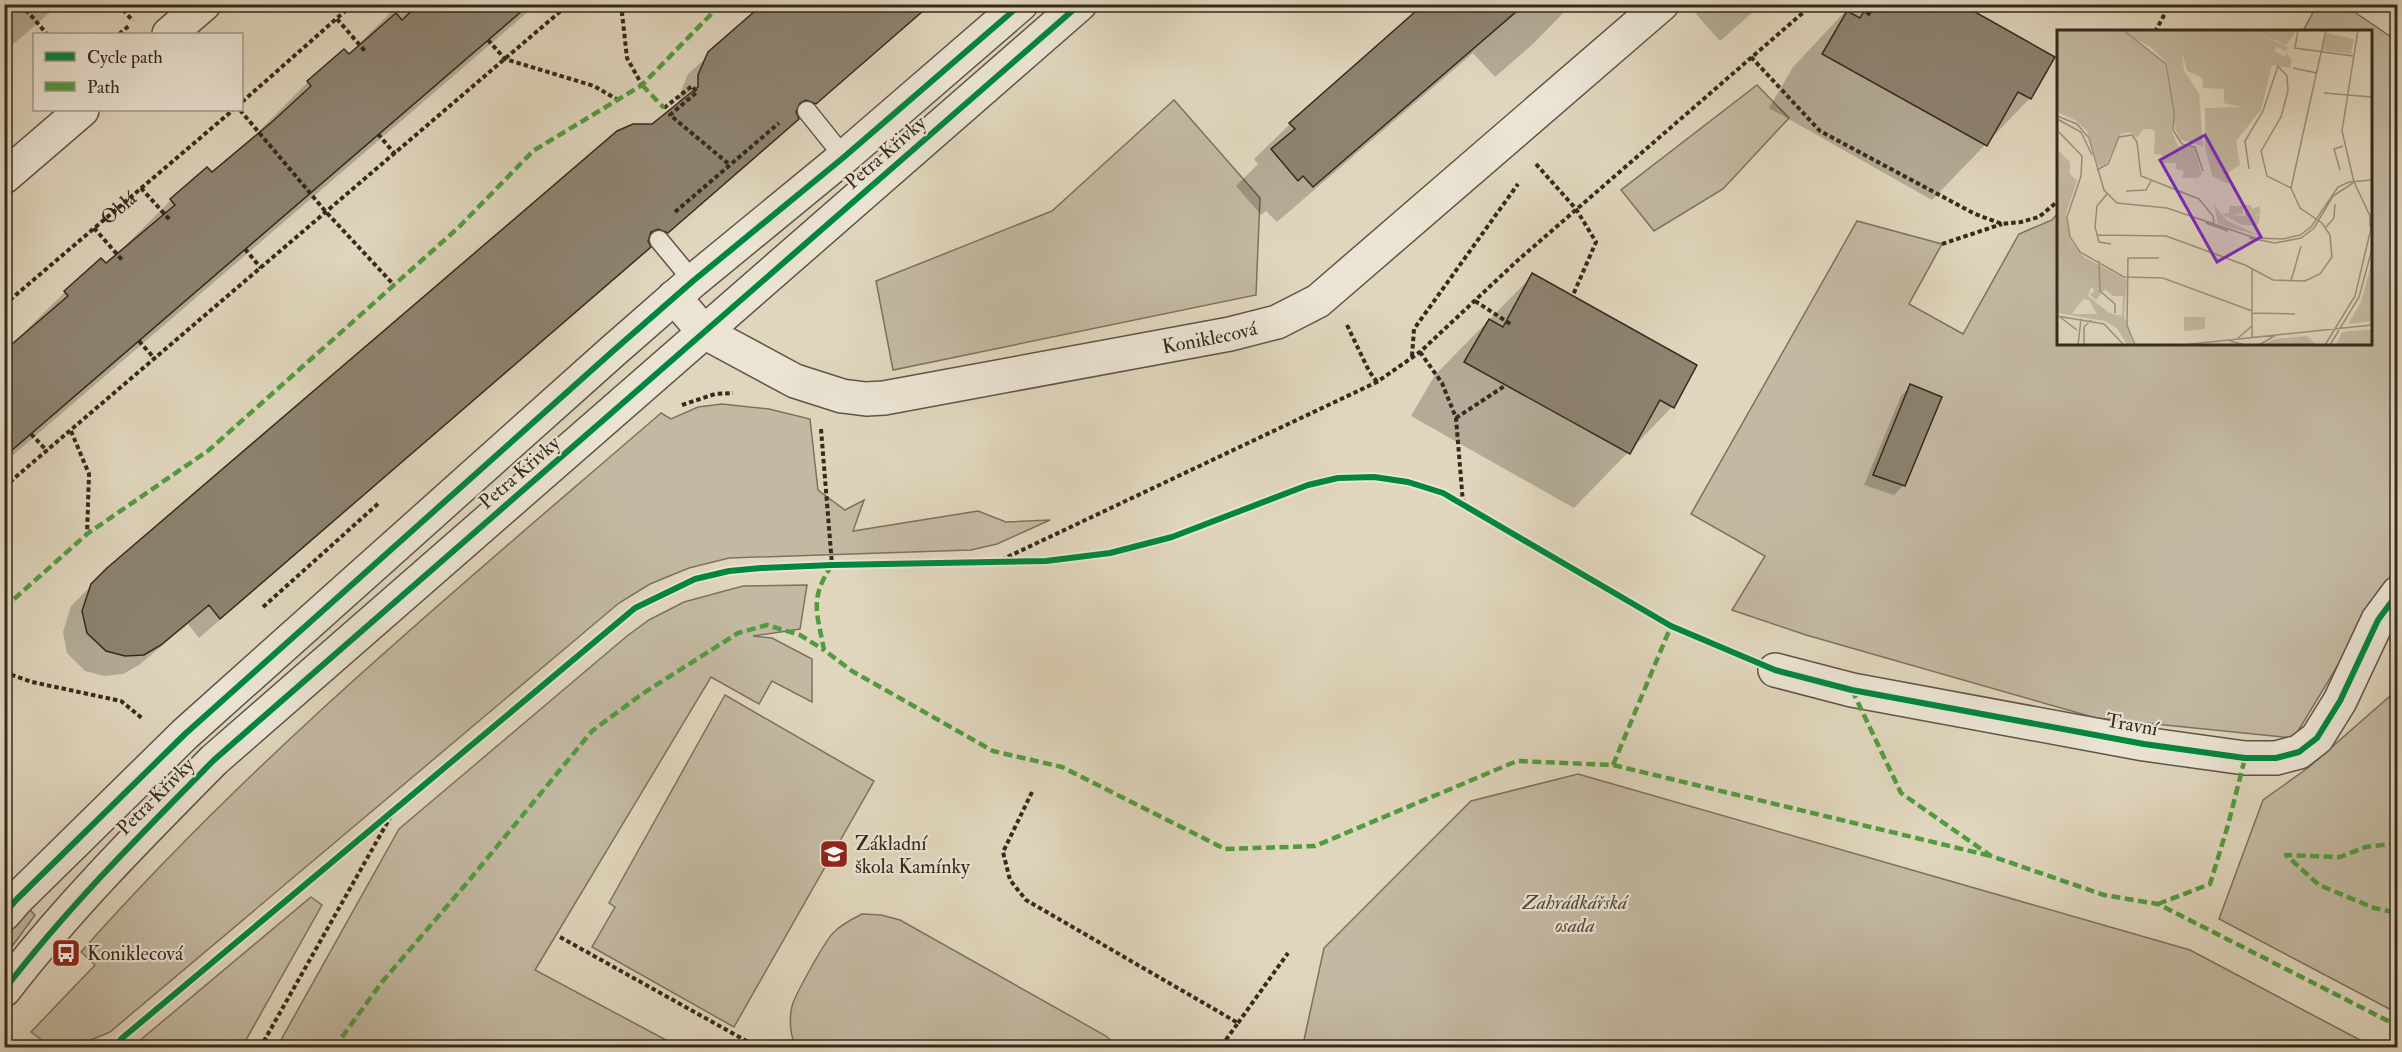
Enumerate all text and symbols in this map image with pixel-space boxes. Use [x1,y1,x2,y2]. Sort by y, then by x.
inset map [2057,30,2372,345]
legend [33,33,243,111]
text: Cycle path [87,46,163,69]
text: Path [87,76,120,99]
street label: Petra Křivky [840,110,932,194]
street label: Oblá [95,185,142,230]
street label: Koniklecová [1160,315,1260,359]
street label: Petra Křivky [474,430,566,514]
street label: Travní [2104,708,2161,742]
street label: Petra Křivky [111,751,200,840]
place label: Základní škola Kamínky [855,831,971,879]
school or university icon: Základní škola Kamínky [818,838,850,870]
park label: Zahrádkářská osada [1522,890,1629,938]
bus stop icon: Koniklecová [50,937,82,969]
place label: Koniklecová [87,941,184,966]

